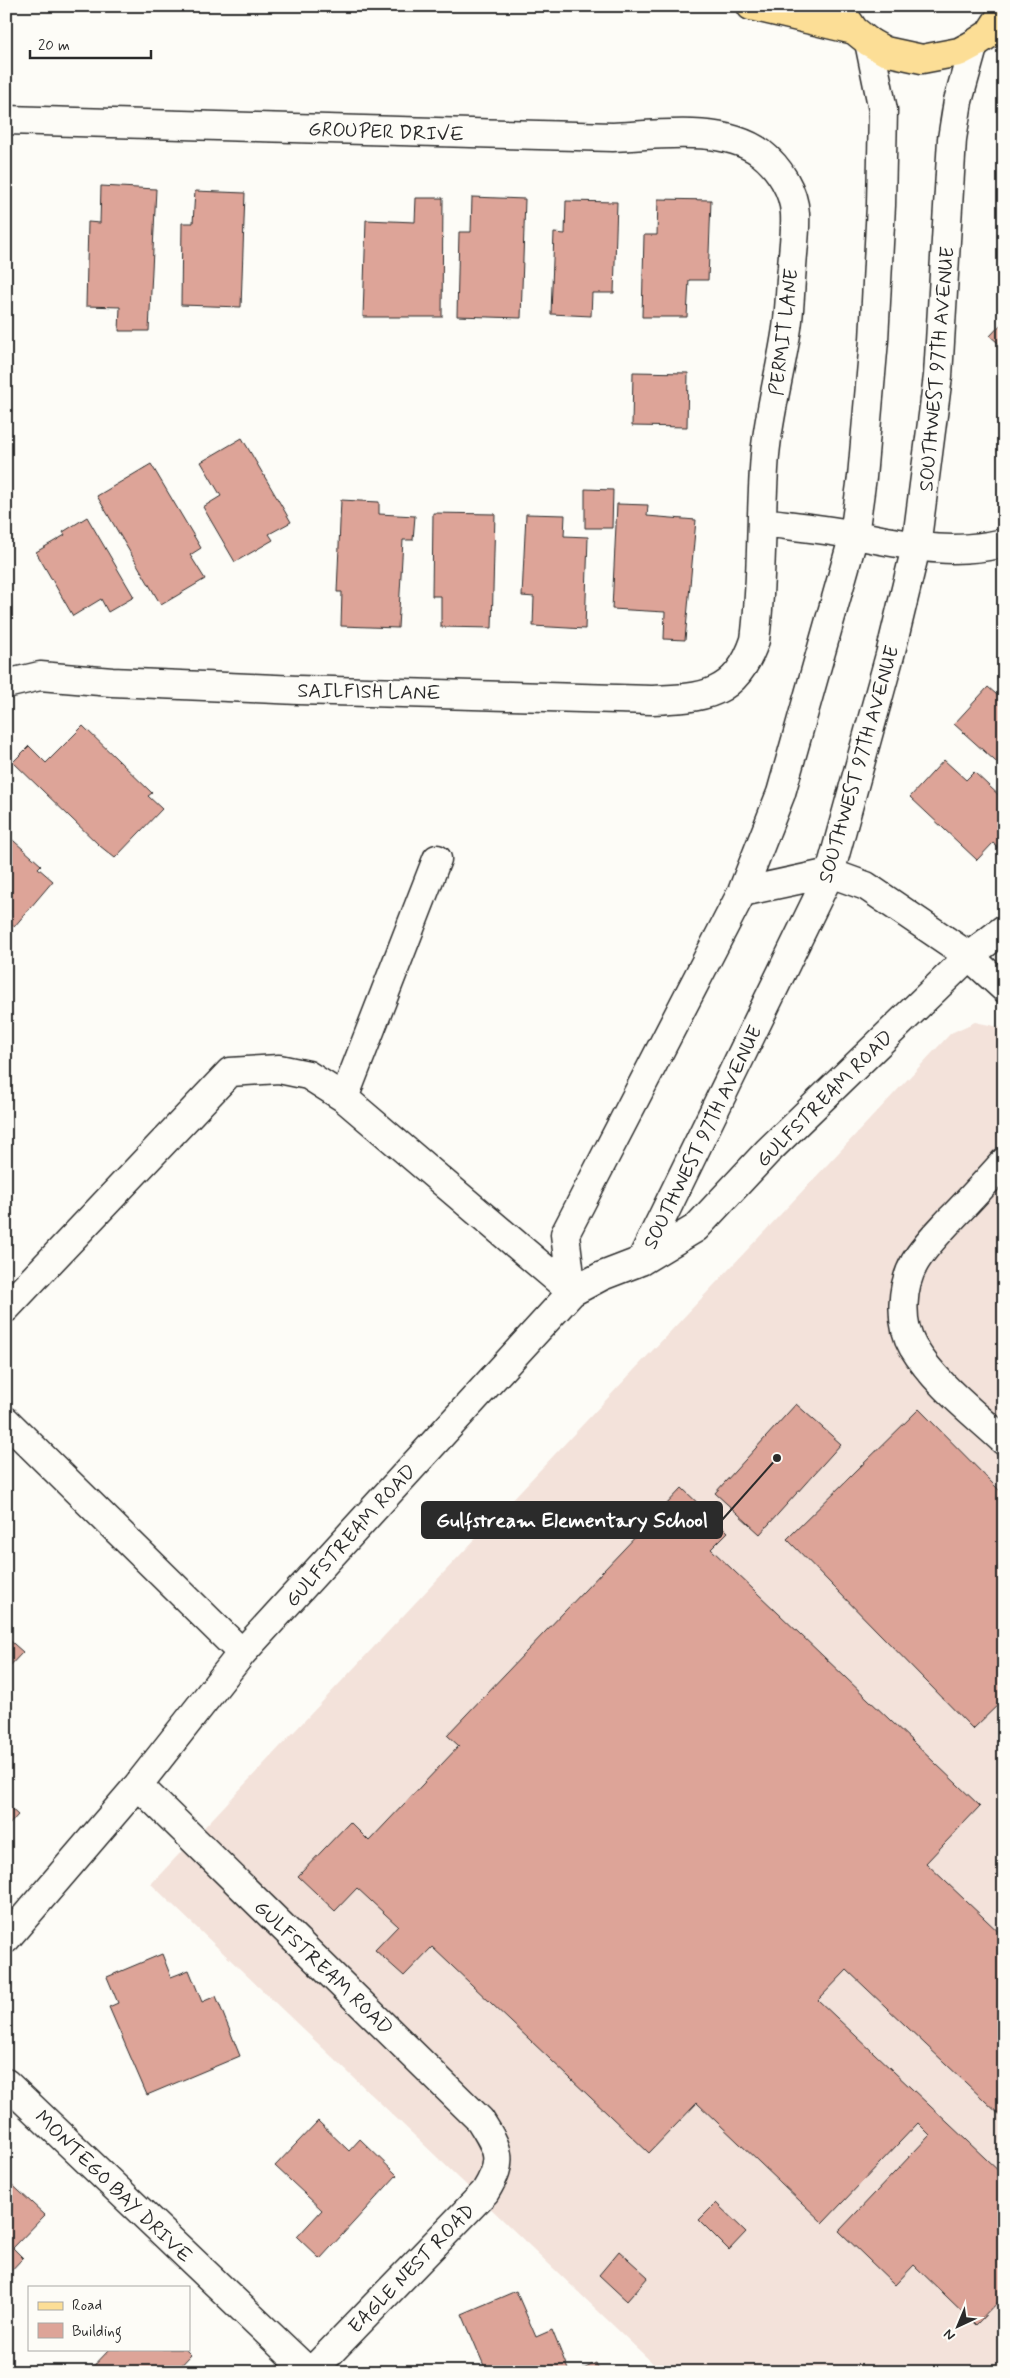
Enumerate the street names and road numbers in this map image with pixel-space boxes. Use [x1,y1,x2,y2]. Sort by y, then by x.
street label: GROUPER DRIVE [308,116,464,149]
street label: SOUTHWEST 97TH AVENUE [913,245,962,493]
street label: PERMIT LANE [763,267,806,397]
street label: SOUTHWEST 97TH AVENUE [813,643,906,886]
street label: SAILFISH LANE [297,678,441,707]
street label: SOUTHWEST 97TH AVENUE [637,1021,769,1254]
street label: GULFSTREAM ROAD [750,1024,900,1174]
street label: GULFSTREAM ROAD [280,1459,423,1613]
street label: GULFSTREAM ROAD [247,1894,398,2042]
street label: MONTEGO BAY DRIVE [28,2105,198,2269]
street label: EAGLE NEST ROAD [343,2198,481,2340]

